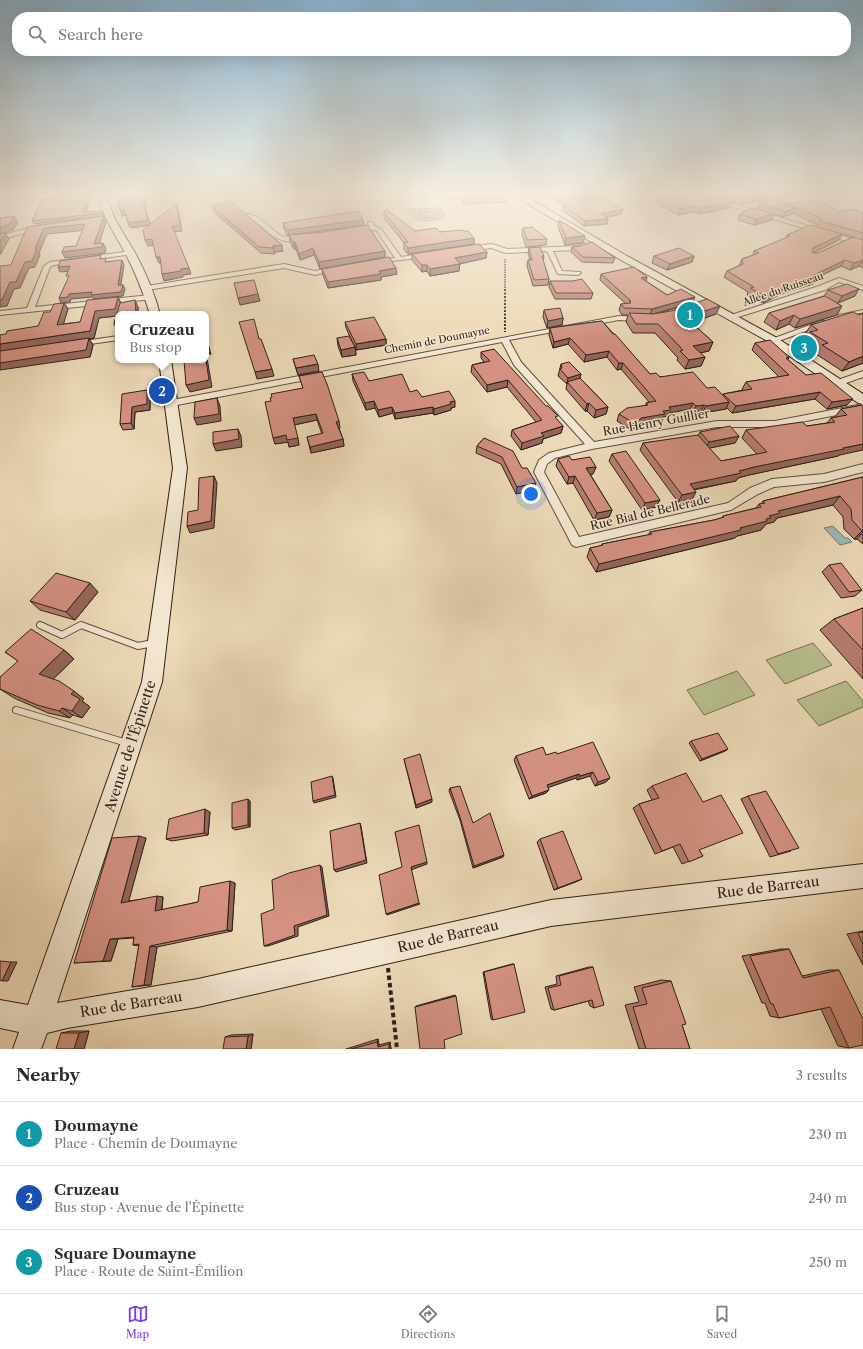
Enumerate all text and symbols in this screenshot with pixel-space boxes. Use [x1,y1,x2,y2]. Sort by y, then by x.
search box [12,12,851,56]
icon: search [26,23,48,45]
text: Search here [58,25,143,44]
street label: Allée du Ruisseau [740,269,825,309]
pin: 1 [677,300,703,330]
popup [115,311,209,363]
text: Cruzeau [129,320,195,339]
street label: Chemin de Doumayne [383,323,491,357]
pin: 3 [791,333,817,363]
text: Bus stop [129,339,182,355]
pin: 2 [149,376,175,406]
street label: Rue Henry Guillier [601,405,711,439]
your location [521,484,541,504]
street label: Rue Bial de Bellerade [589,491,712,533]
street label: Avenue de l'Épinette [100,678,160,815]
street label: Rue de Barreau [716,872,821,902]
street label: Rue de Barreau [396,916,501,956]
street label: Rue de Barreau [79,987,184,1021]
text: Nearby [16,1065,80,1085]
text: 3 results [796,1067,847,1083]
text: Doumayne [54,1116,138,1135]
text: 1 [26,1126,32,1142]
text: 230 m [809,1126,847,1142]
text: Place · Chemin de Doumayne [54,1135,238,1151]
text: Cruzeau [54,1180,119,1199]
text: 2 [25,1190,33,1206]
text: 240 m [808,1190,847,1206]
text: Bus stop · Avenue de l'Épinette [54,1199,244,1215]
text: Square Doumayne [54,1244,196,1263]
text: 3 [25,1254,33,1270]
text: 250 m [809,1254,847,1270]
text: Place · Route de Saint-Émilion [54,1263,243,1279]
tab: Map [126,1303,149,1341]
tab: Directions [401,1303,455,1341]
tab: Saved [707,1303,737,1341]

